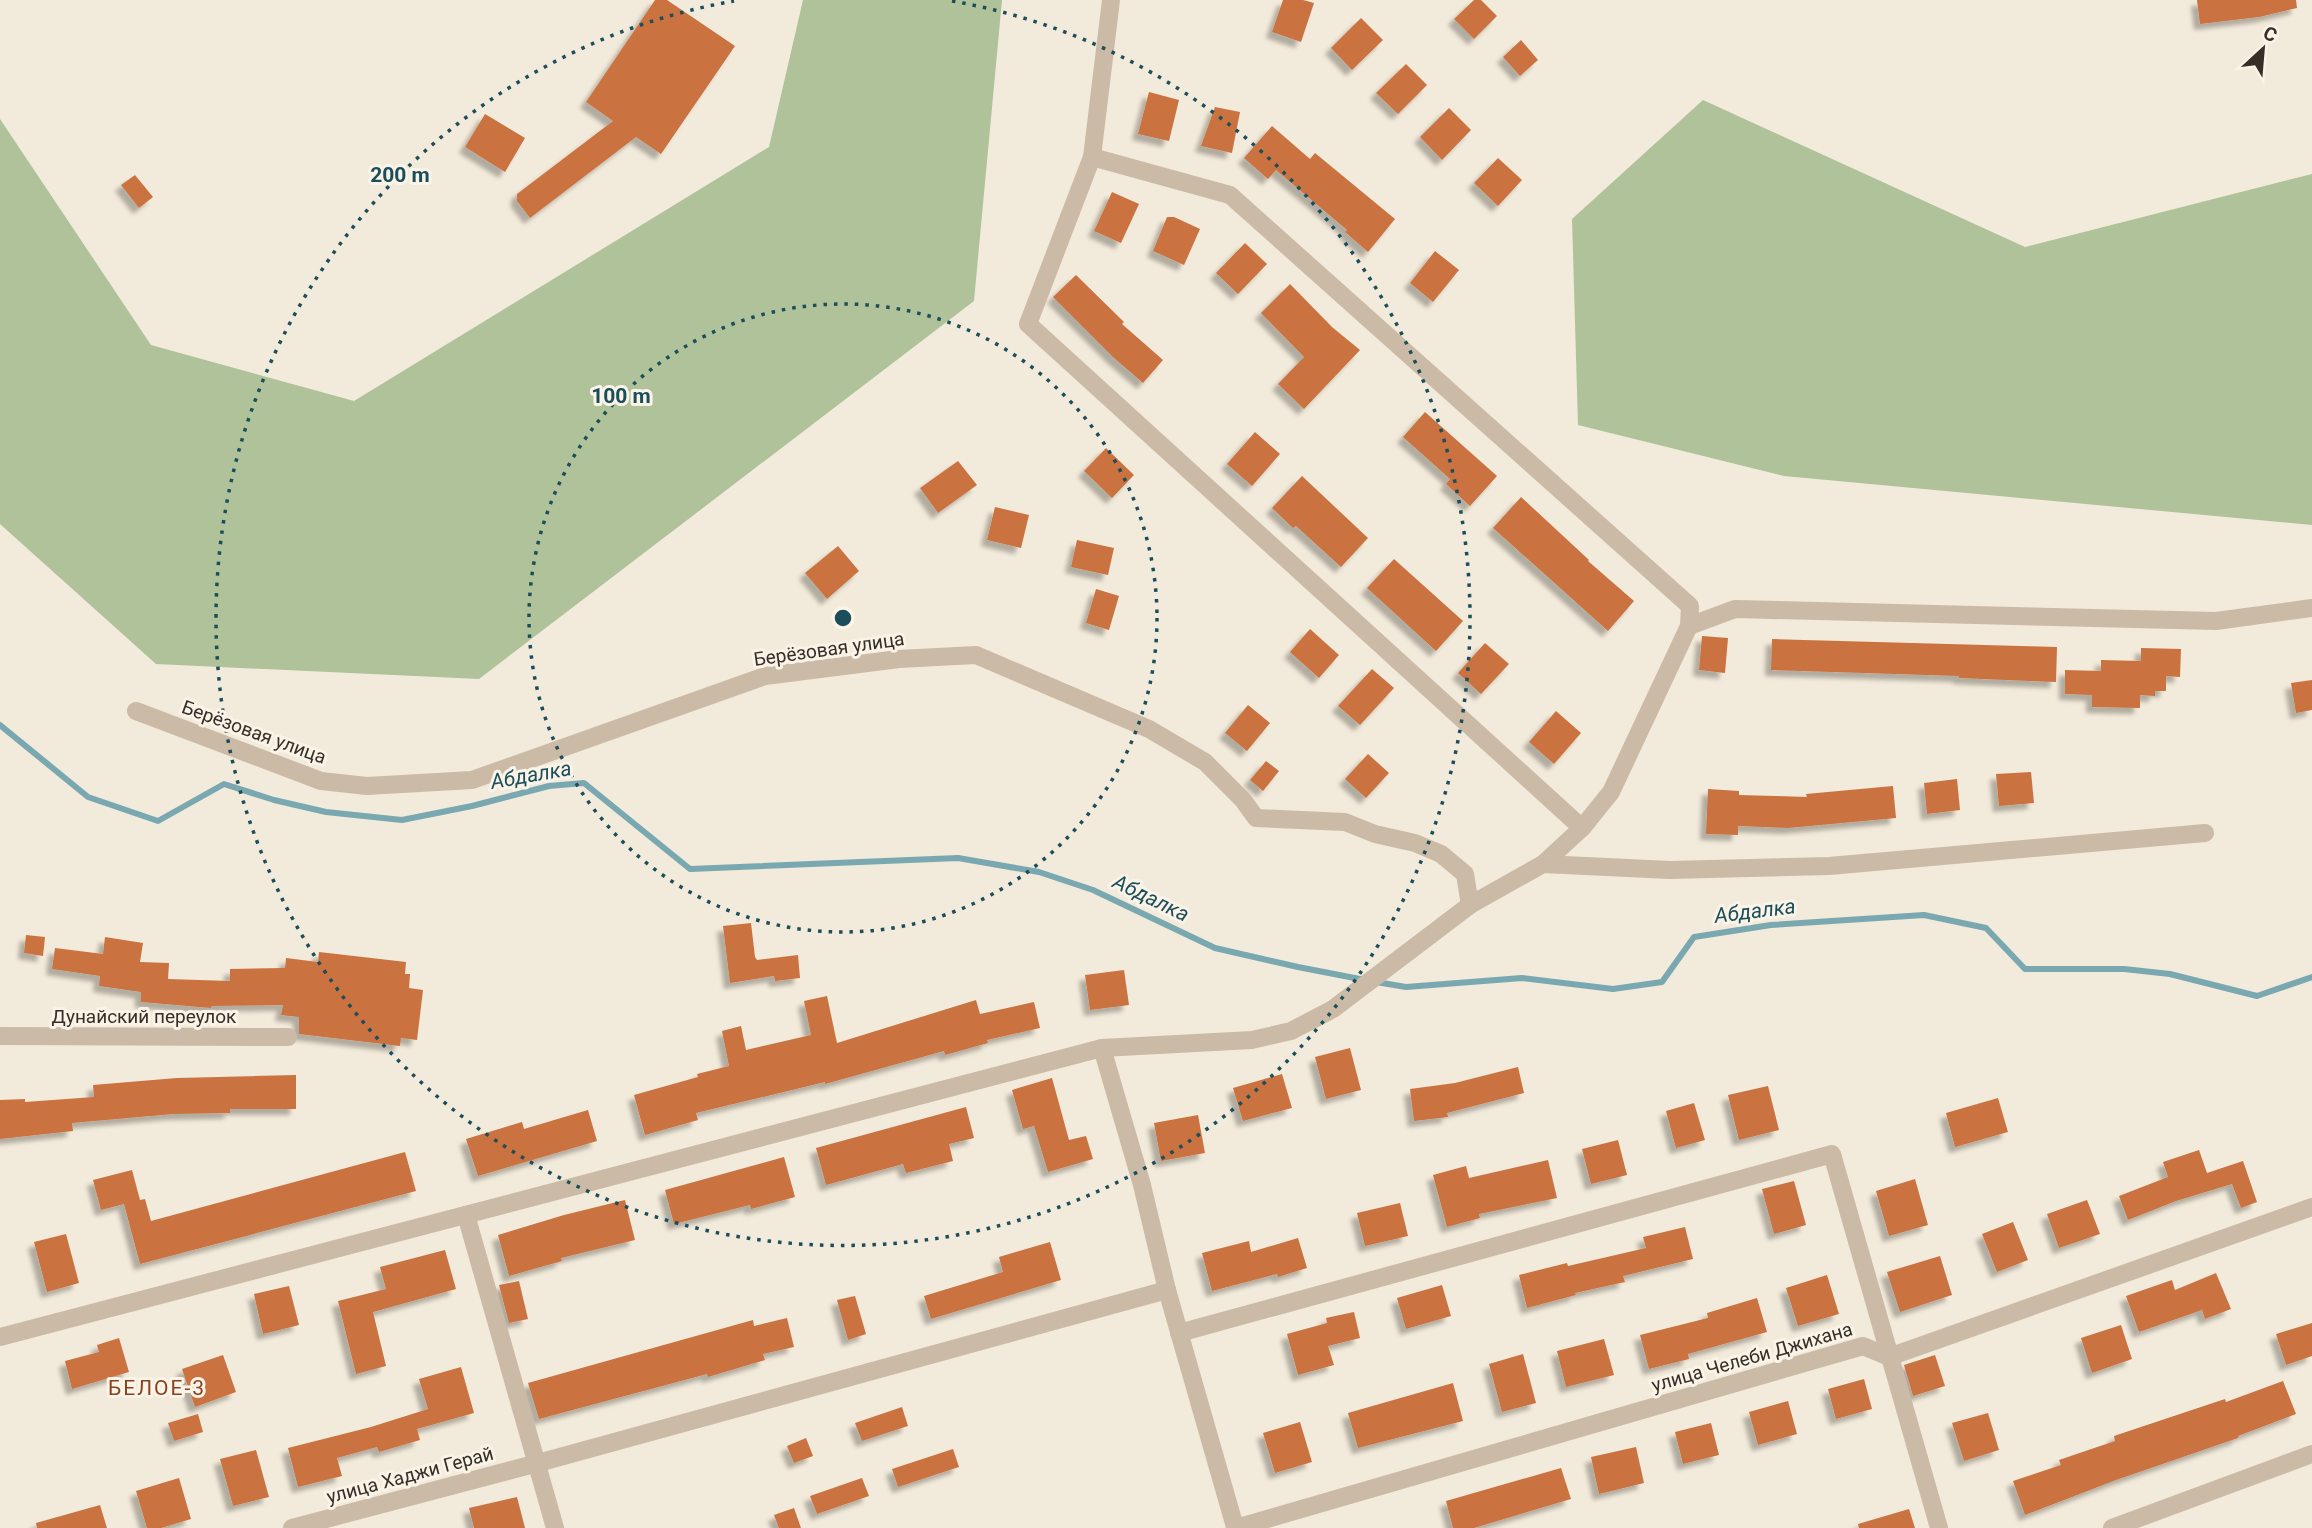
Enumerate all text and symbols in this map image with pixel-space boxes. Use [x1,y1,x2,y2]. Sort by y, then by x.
north arrow [2228,14,2298,84]
text: С [2260,21,2281,47]
text: 200 m [370,163,430,187]
text: 100 m [591,384,651,408]
centre of rings [831,606,855,630]
street label: Берёзовая улица [752,627,906,671]
street label: Берёзовая улица [179,695,329,769]
water label: Абдалка [488,756,573,794]
water label: Абдалка [1108,869,1193,927]
water label: Абдалка [1712,894,1797,928]
street label: Дунайский переулок [52,1005,237,1028]
street label: улица Челеби Джихана [1649,1317,1855,1397]
district label: БЕЛОЕ-3 [108,1376,206,1400]
street label: улица Хаджи Герай [324,1442,496,1508]

